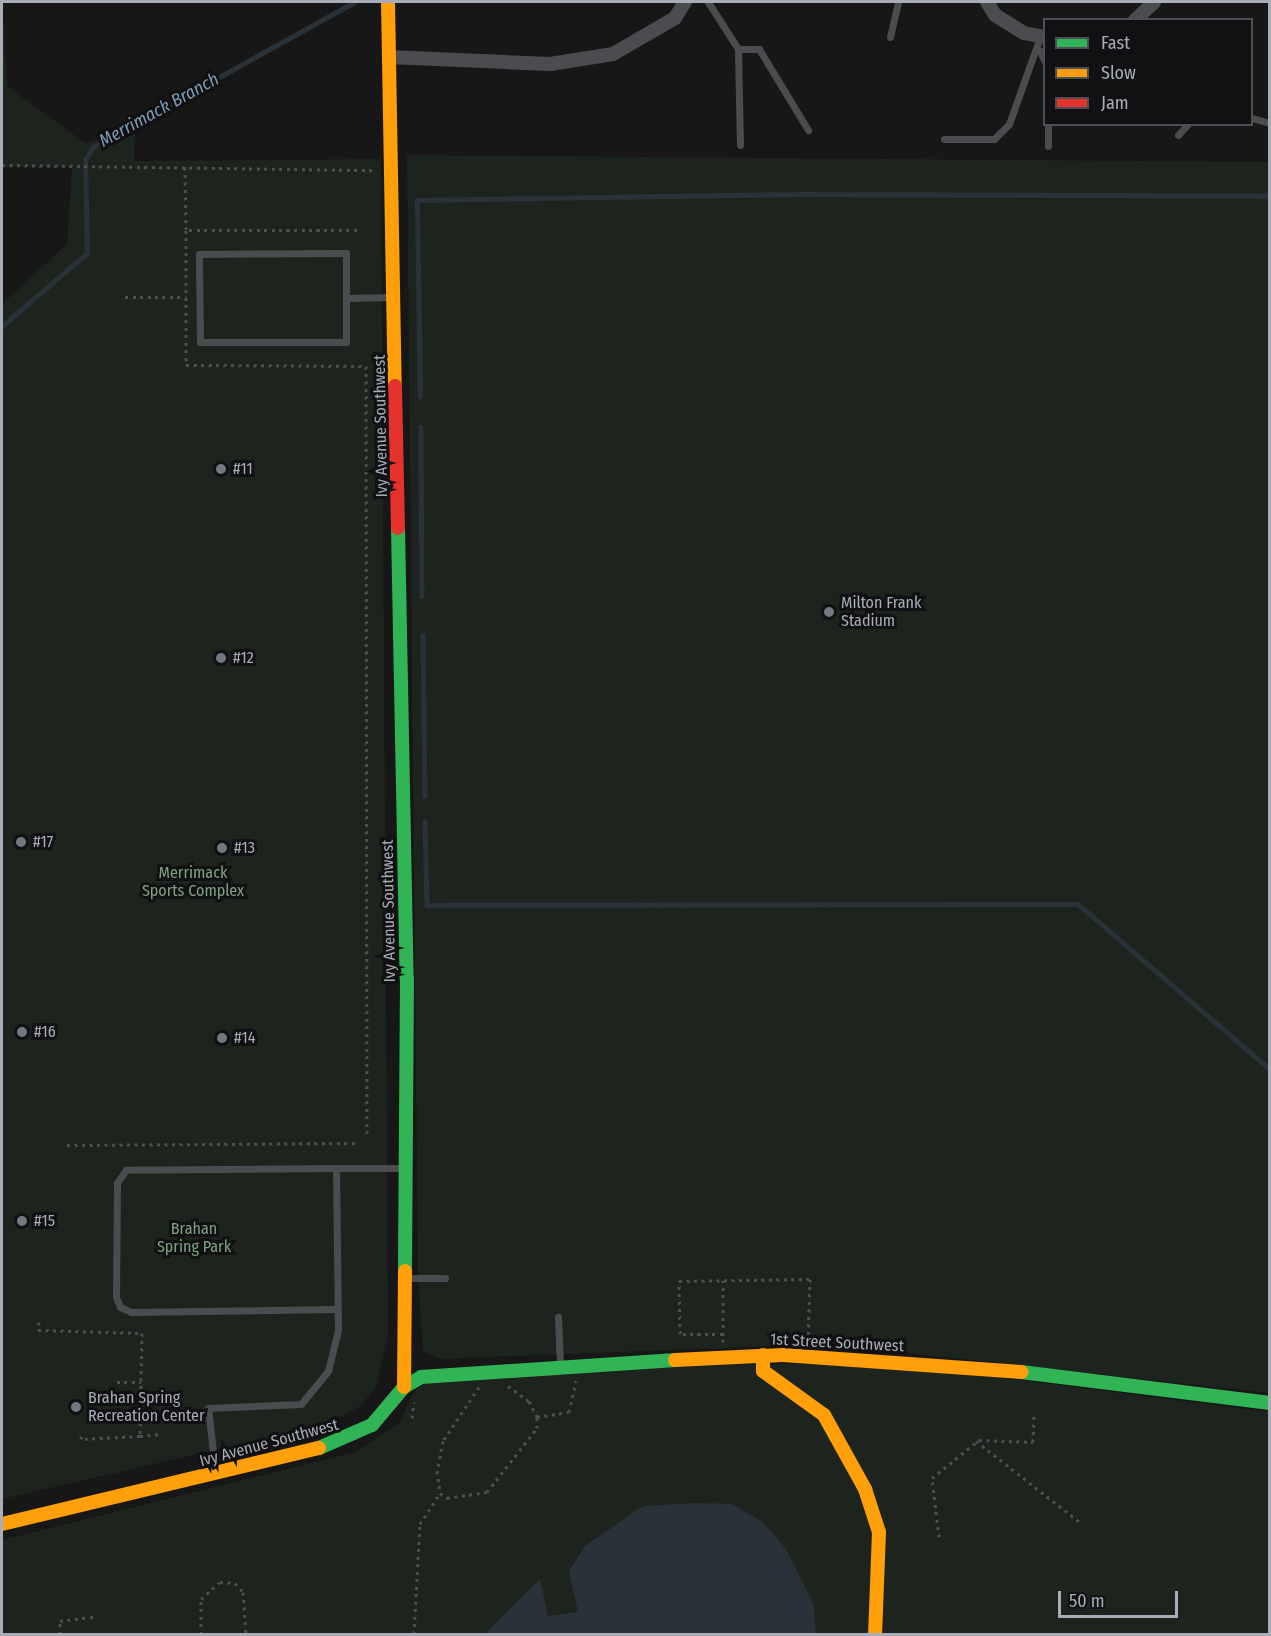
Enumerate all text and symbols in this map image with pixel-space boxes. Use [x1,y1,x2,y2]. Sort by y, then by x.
legend [1043,18,1253,126]
text: Fast [1101,32,1130,54]
text: Slow [1101,62,1136,84]
water label: Merrimack Branch [95,68,223,152]
text: Jam [1101,92,1129,114]
street label: Ivy Avenue Southwest [370,354,392,498]
place label: #11 [233,459,253,479]
marker: #11 [214,462,228,476]
place label: Milton Frank Stadium [841,593,921,631]
marker: Milton Frank Stadium [822,605,836,619]
place label: #12 [233,648,254,668]
marker: #12 [214,651,228,665]
place label: #17 [33,832,53,852]
marker: #17 [14,835,28,849]
place label: #13 [234,838,255,858]
street label: Ivy Avenue Southwest [378,839,400,983]
marker: #13 [215,841,229,855]
park label: Merrimack Sports Complex [142,863,244,901]
place label: #16 [34,1022,56,1042]
marker: #16 [15,1025,29,1039]
place label: #14 [234,1028,256,1048]
marker: #14 [215,1031,229,1045]
place label: #15 [34,1211,55,1231]
marker: #15 [15,1214,29,1228]
park label: Brahan Spring Park [157,1219,231,1257]
street label: 1st Street Southwest [770,1330,904,1356]
place label: Brahan Spring Recreation Center [88,1388,204,1426]
marker: Brahan Spring Recreation Center [69,1400,83,1414]
street label: Ivy Avenue Southwest [198,1415,340,1471]
scale bar [1061,1579,1181,1617]
text: 50 m [1069,1590,1105,1612]

